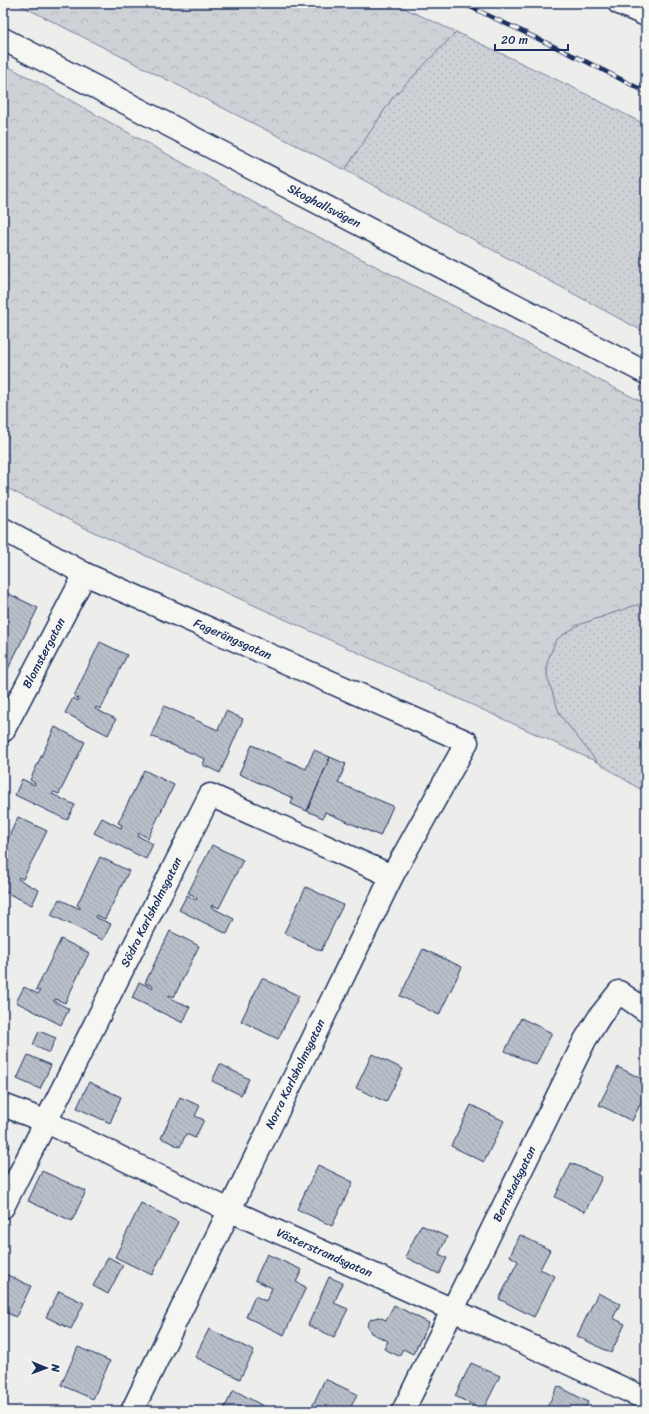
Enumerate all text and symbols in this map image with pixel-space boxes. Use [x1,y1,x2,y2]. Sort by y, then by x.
scale bar [495,26,568,52]
text: 20 m [501,29,528,51]
street label: Skoghallsvägen [283,178,365,234]
street label: Fagerängsgatan [190,612,276,666]
street label: Blomstergatan [16,613,72,692]
street label: Södra Karlsholmsgatan [114,853,188,971]
street label: Norra Karlsholmsgatan [259,1015,331,1133]
street label: Bernstadsgatan [486,1142,543,1226]
street label: Västerstrandsgatan [273,1222,377,1284]
north arrow [26,1348,66,1388]
text: N [46,1363,65,1373]

